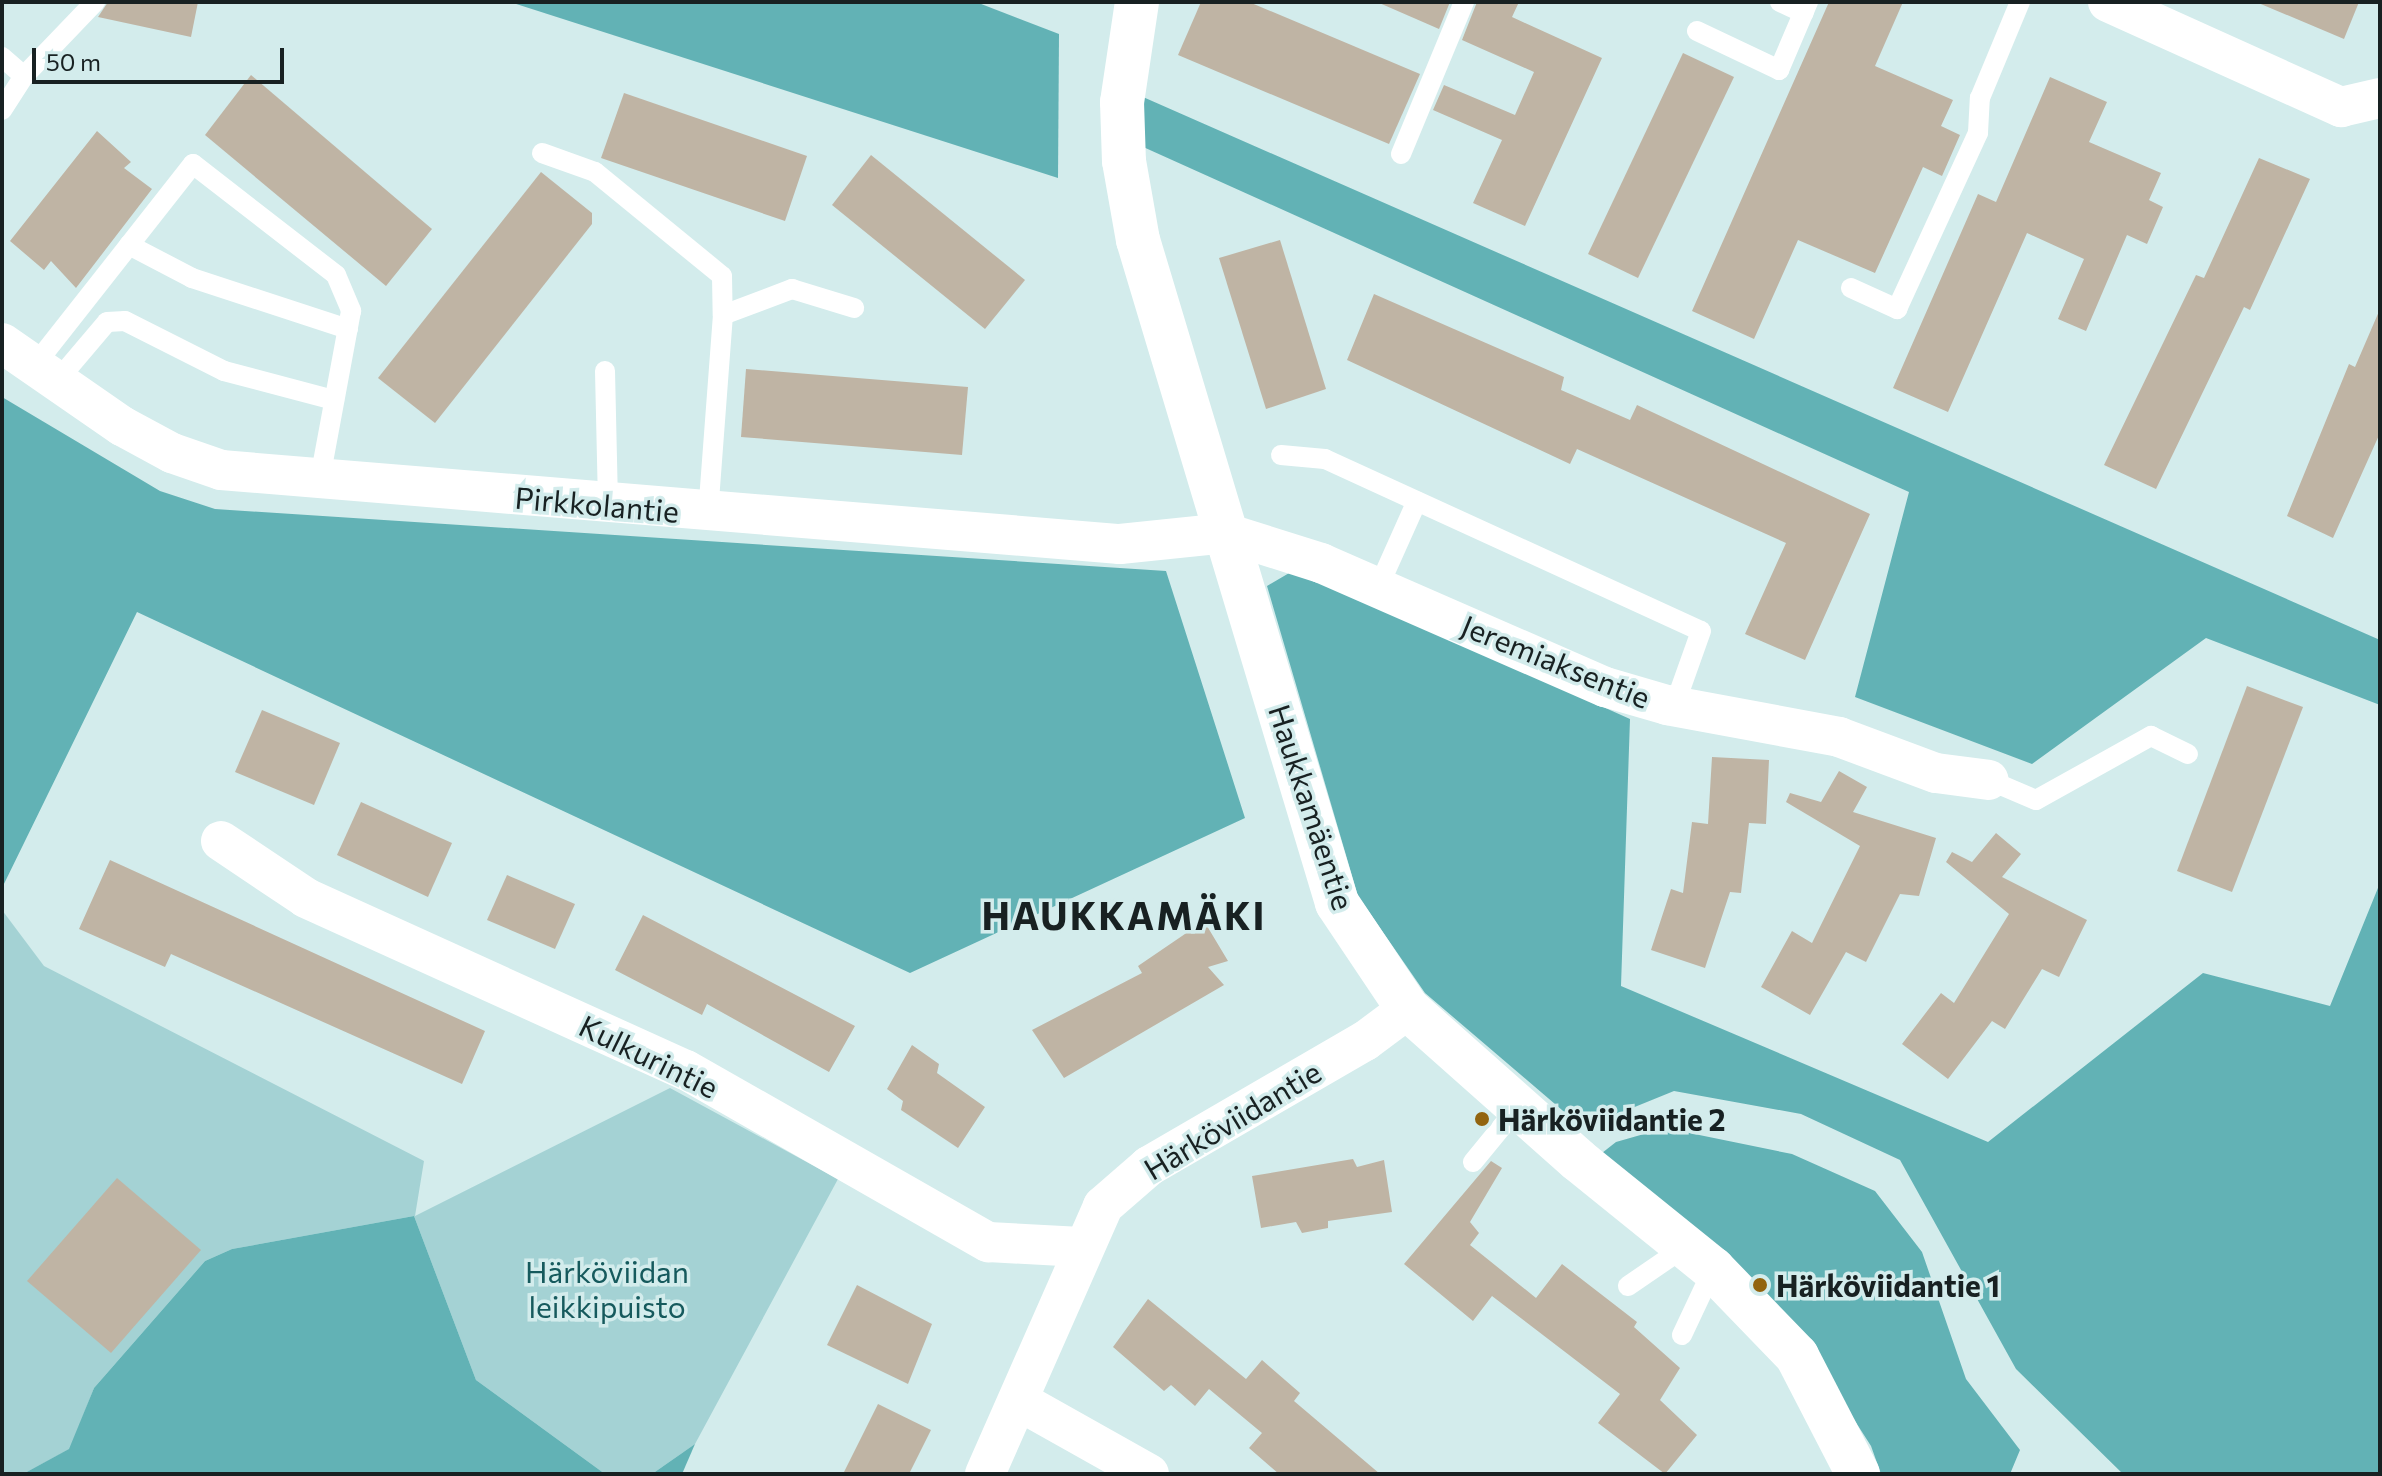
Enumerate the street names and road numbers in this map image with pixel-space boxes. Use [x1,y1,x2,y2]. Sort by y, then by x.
street label: Pirkkolantie [513,479,681,529]
street label: Jeremiaksentie [1456,607,1656,715]
street label: Haukkamäentie [1262,700,1362,914]
street label: Kulkurintie [574,1007,724,1105]
street label: Härköviidantie [1137,1053,1327,1187]

